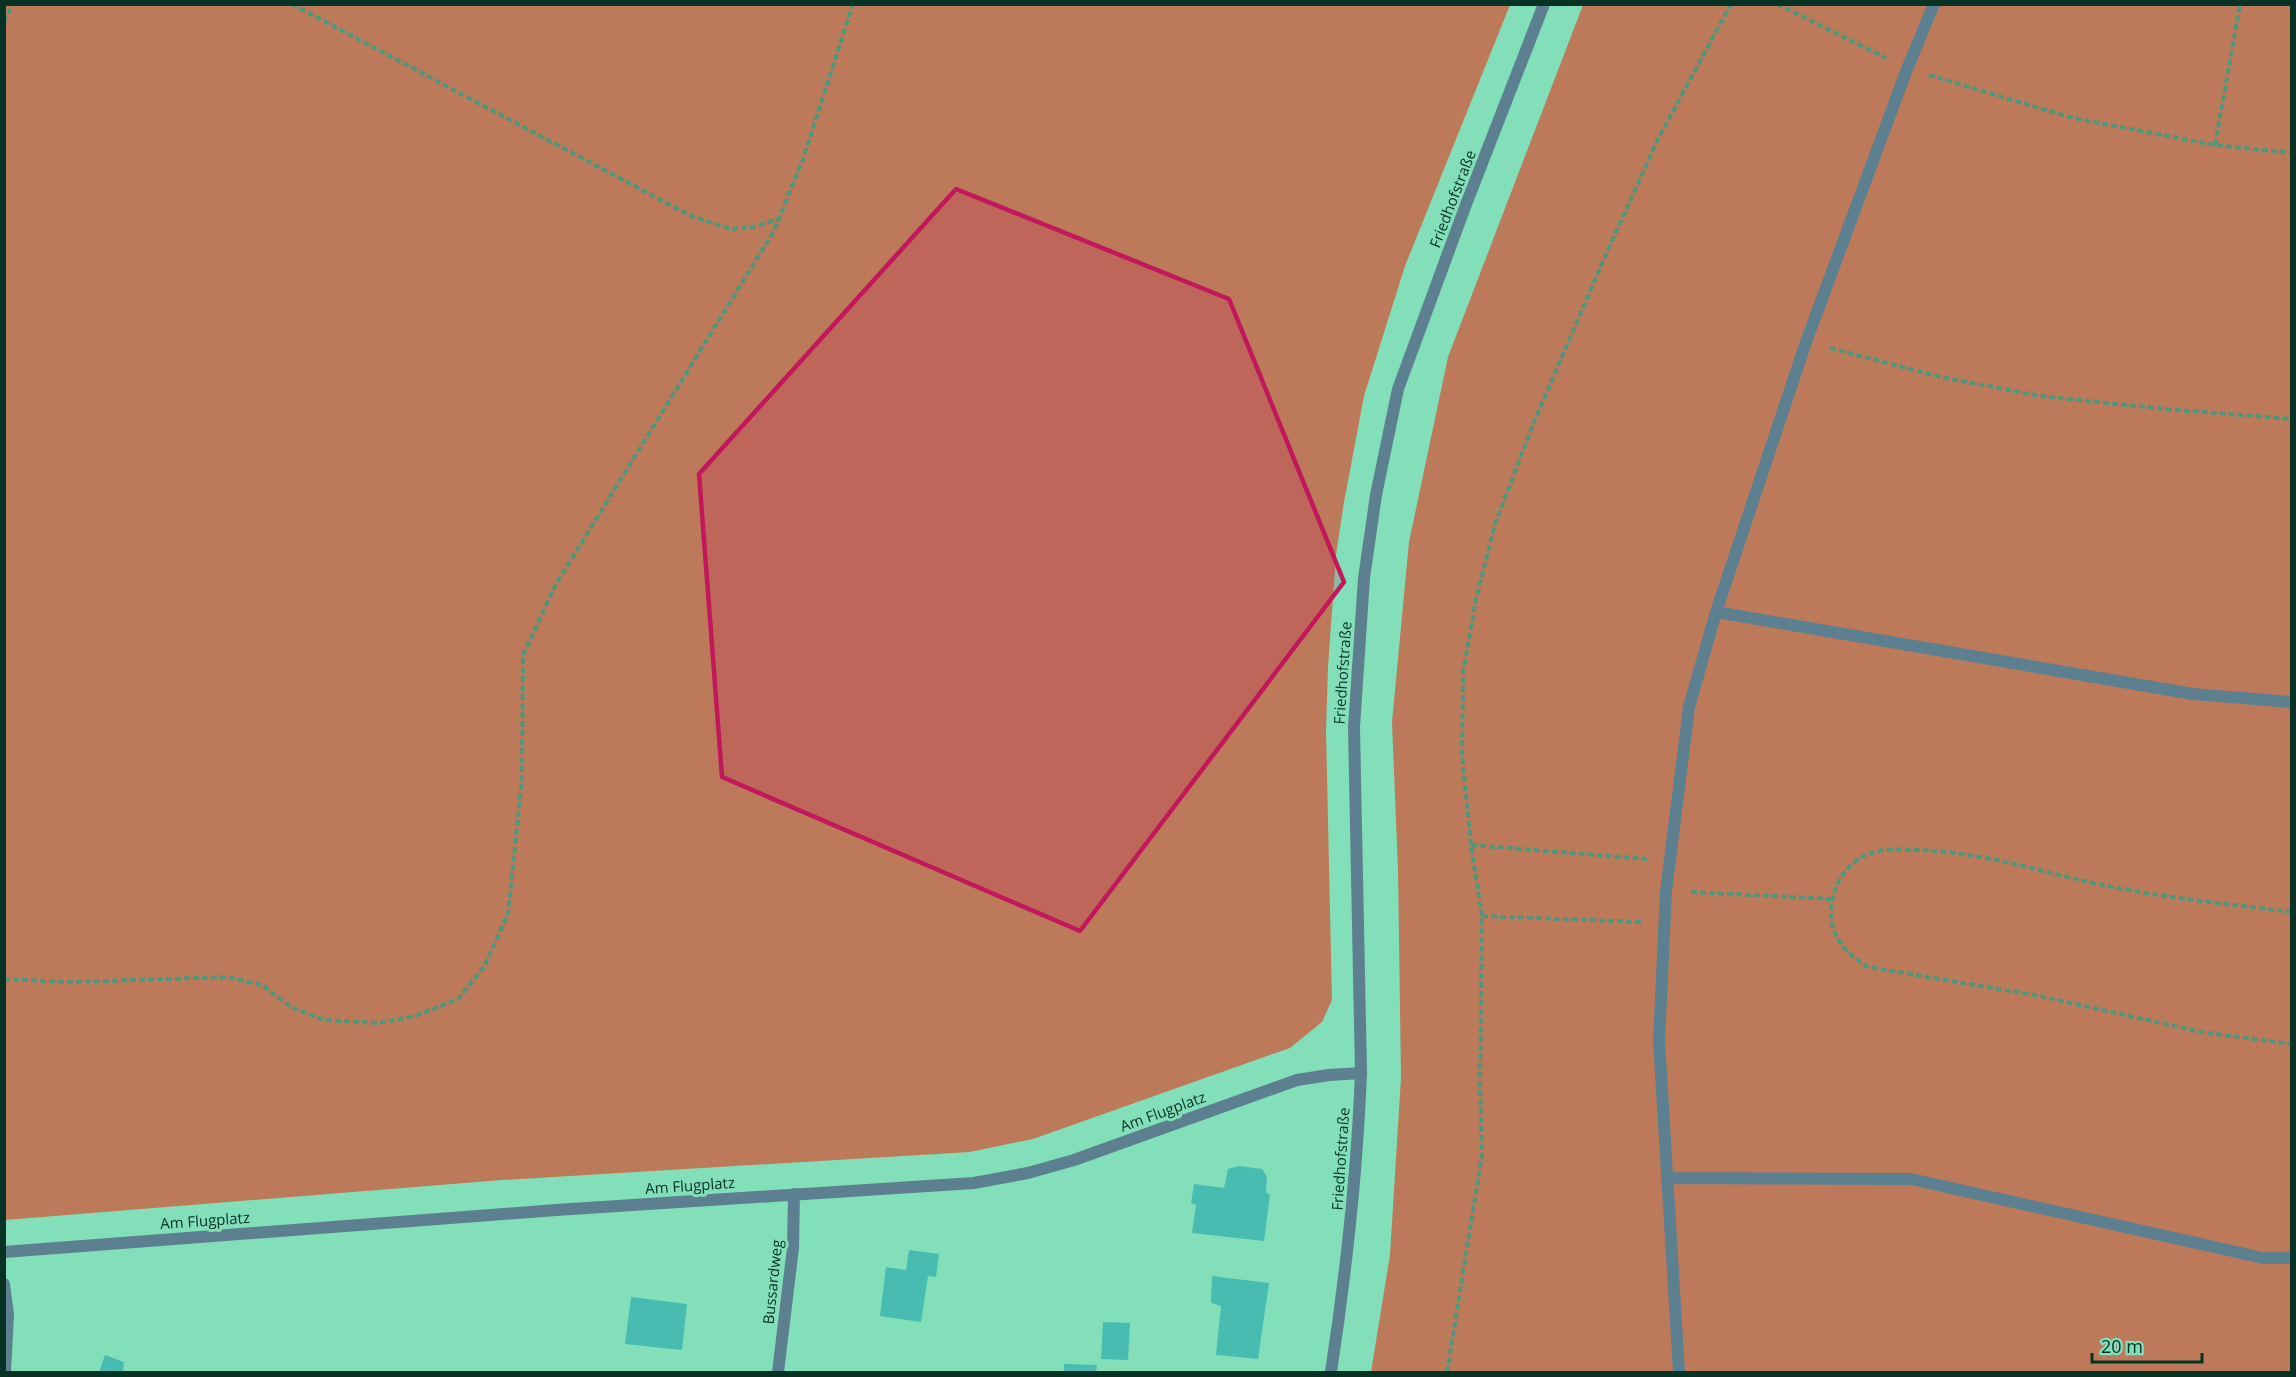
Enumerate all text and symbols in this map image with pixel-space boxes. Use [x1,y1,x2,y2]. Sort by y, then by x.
street label: Friedhofstraße [1424,147,1480,250]
street label: Friedhofstraße [1328,621,1356,725]
street label: Am Flugplatz [1117,1086,1208,1136]
street label: Friedhofstraße [1326,1107,1354,1211]
street label: Am Flugplatz [644,1172,735,1198]
street label: Am Flugplatz [159,1207,250,1233]
street label: Bussardweg [758,1239,786,1325]
scale bar [2092,1326,2202,1364]
text: 20 m [2101,1334,2143,1358]

